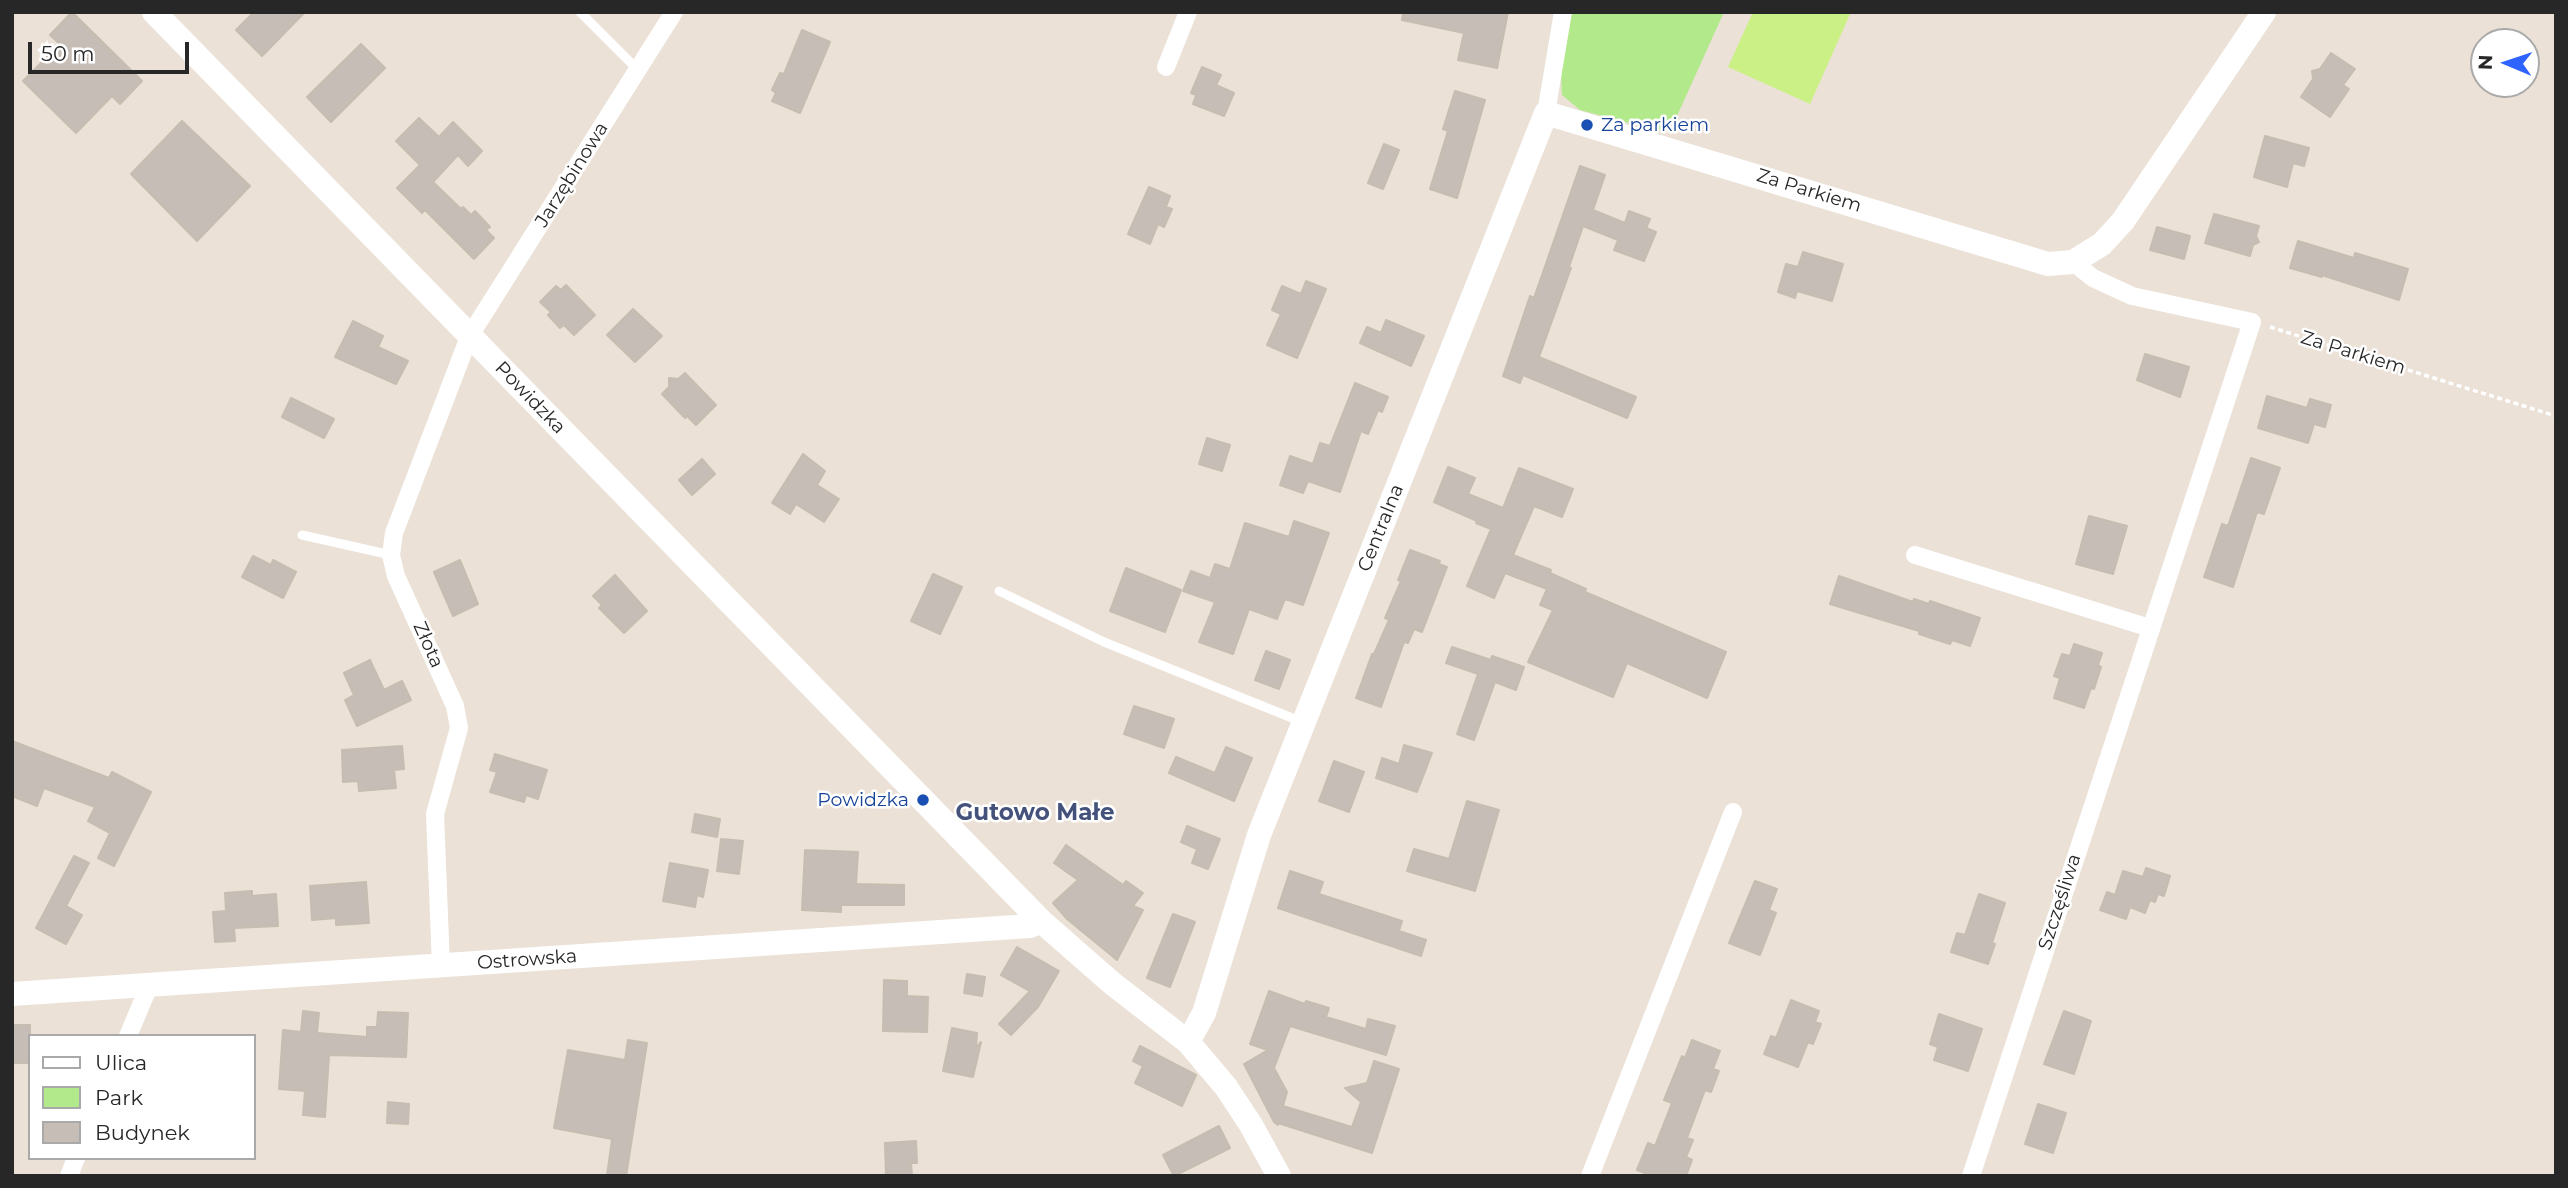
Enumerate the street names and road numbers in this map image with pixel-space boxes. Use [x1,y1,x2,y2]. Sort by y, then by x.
street label: Jarzębinowa [531,118,613,232]
street label: Za Parkiem [1754,164,1864,218]
street label: Za Parkiem [2298,326,2408,380]
street label: Powidzka [490,357,570,439]
street label: Centralna [1353,481,1409,575]
street label: Złota [408,618,448,672]
street label: Szczęśliwa [2034,851,2086,953]
street label: Ostrowska [476,945,578,975]

